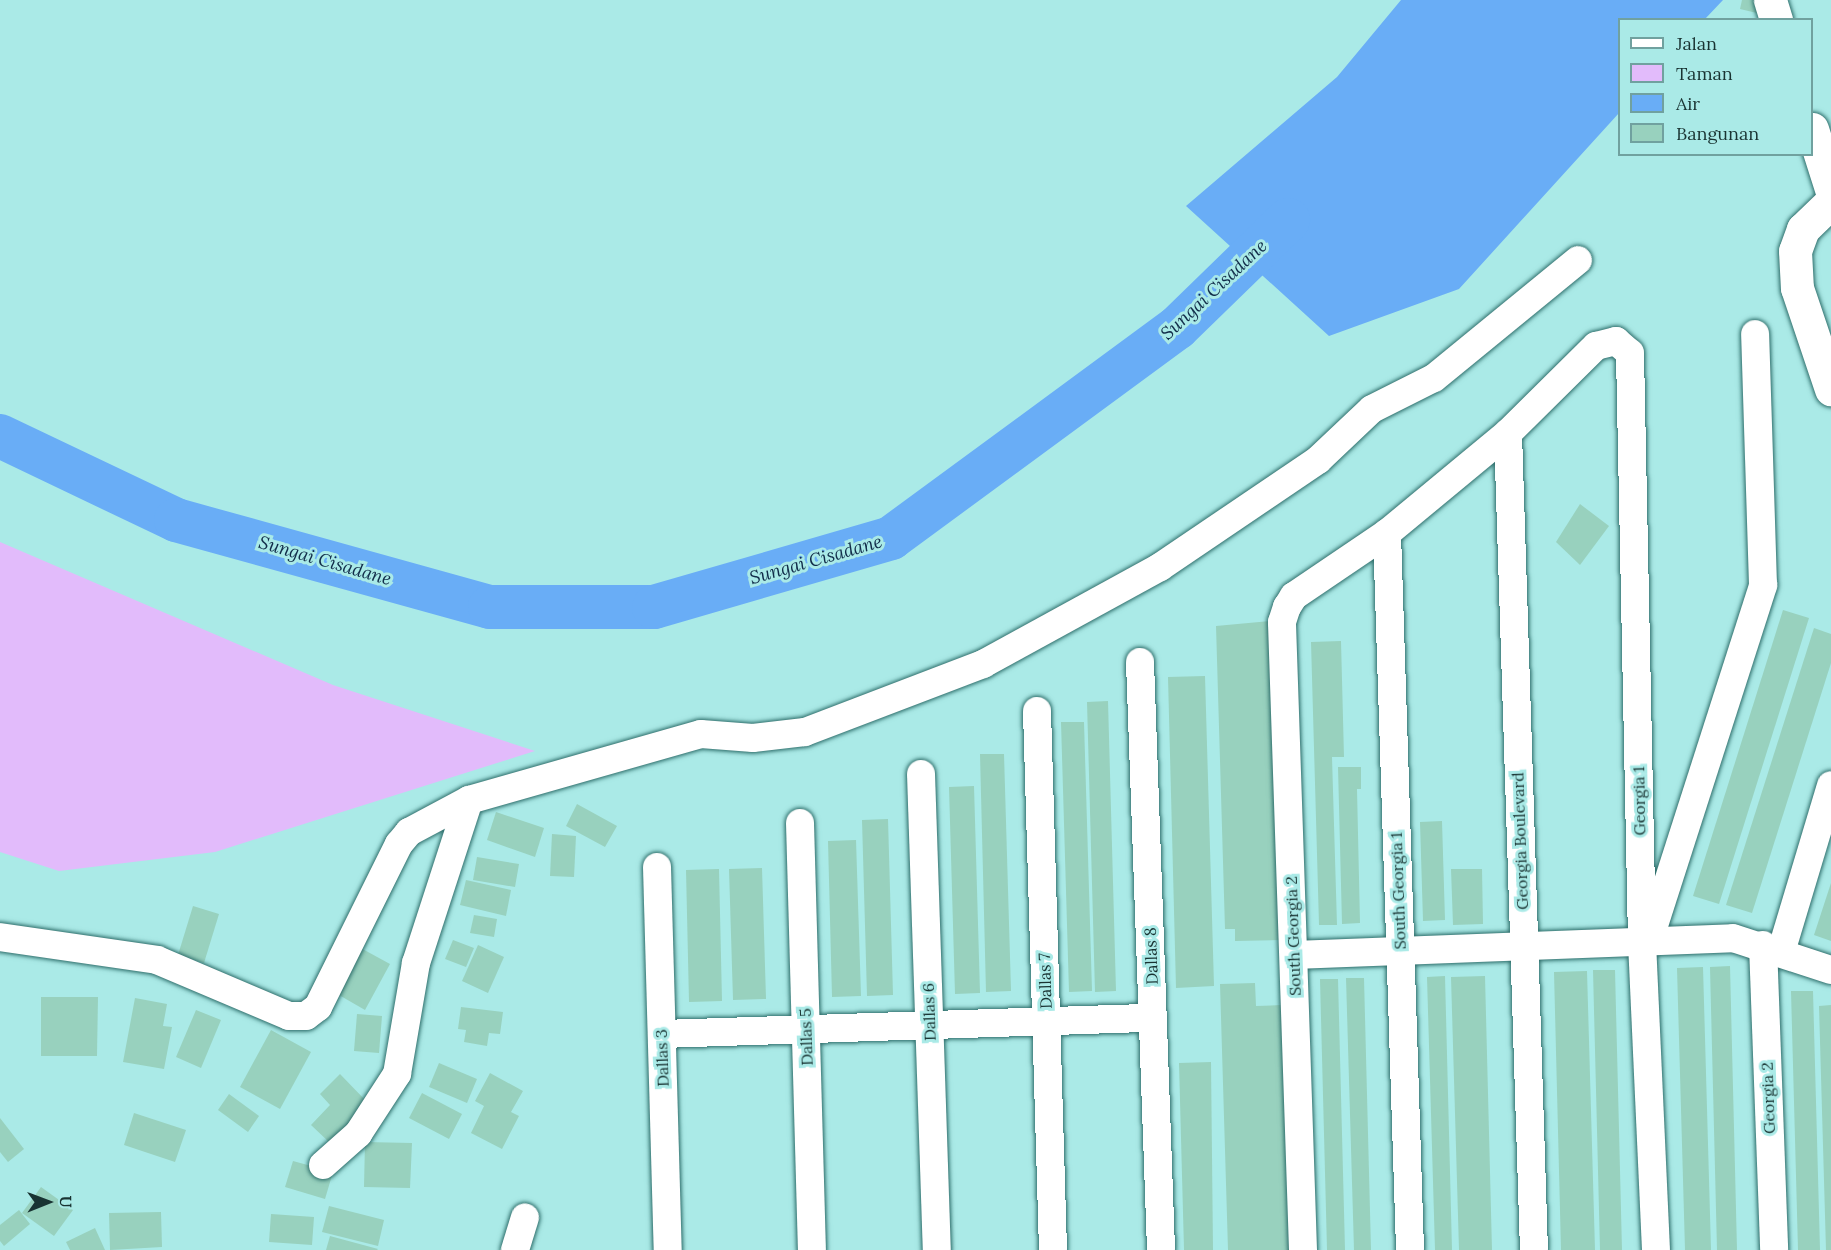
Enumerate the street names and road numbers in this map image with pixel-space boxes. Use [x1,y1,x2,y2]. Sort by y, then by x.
street label: Georgia 1 [1629,766,1649,836]
street label: Georgia Boulevard [1508,772,1532,910]
street label: South Georgia 1 [1386,832,1410,950]
street label: South Georgia 2 [1281,876,1305,996]
street label: Dallas 8 [1140,927,1162,985]
street label: Dallas 7 [1034,953,1056,1009]
street label: Dallas 6 [918,983,940,1041]
street label: Dallas 5 [795,1008,817,1066]
street label: Dallas 3 [651,1029,673,1087]
street label: Georgia 2 [1757,1062,1779,1134]

